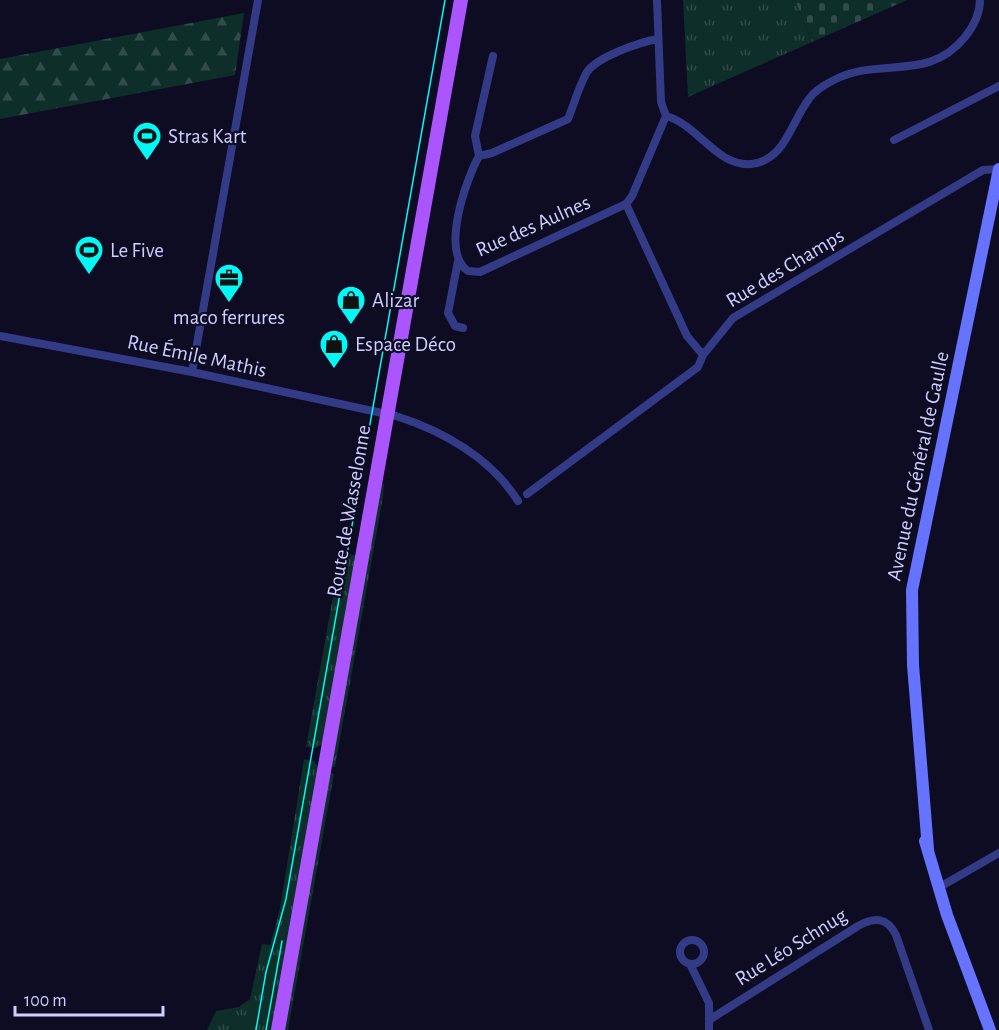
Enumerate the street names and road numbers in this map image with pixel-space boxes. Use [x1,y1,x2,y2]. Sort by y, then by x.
street label: Rue des Aulnes [473,191,593,261]
street label: Rue des Champs [722,225,848,311]
street label: Rue Émile Mathis [125,329,269,381]
street label: Avenue du Général de Gaulle [883,349,953,583]
street label: Route de Wasselonne [324,423,374,599]
street label: Rue Léo Schnug [732,904,851,990]

